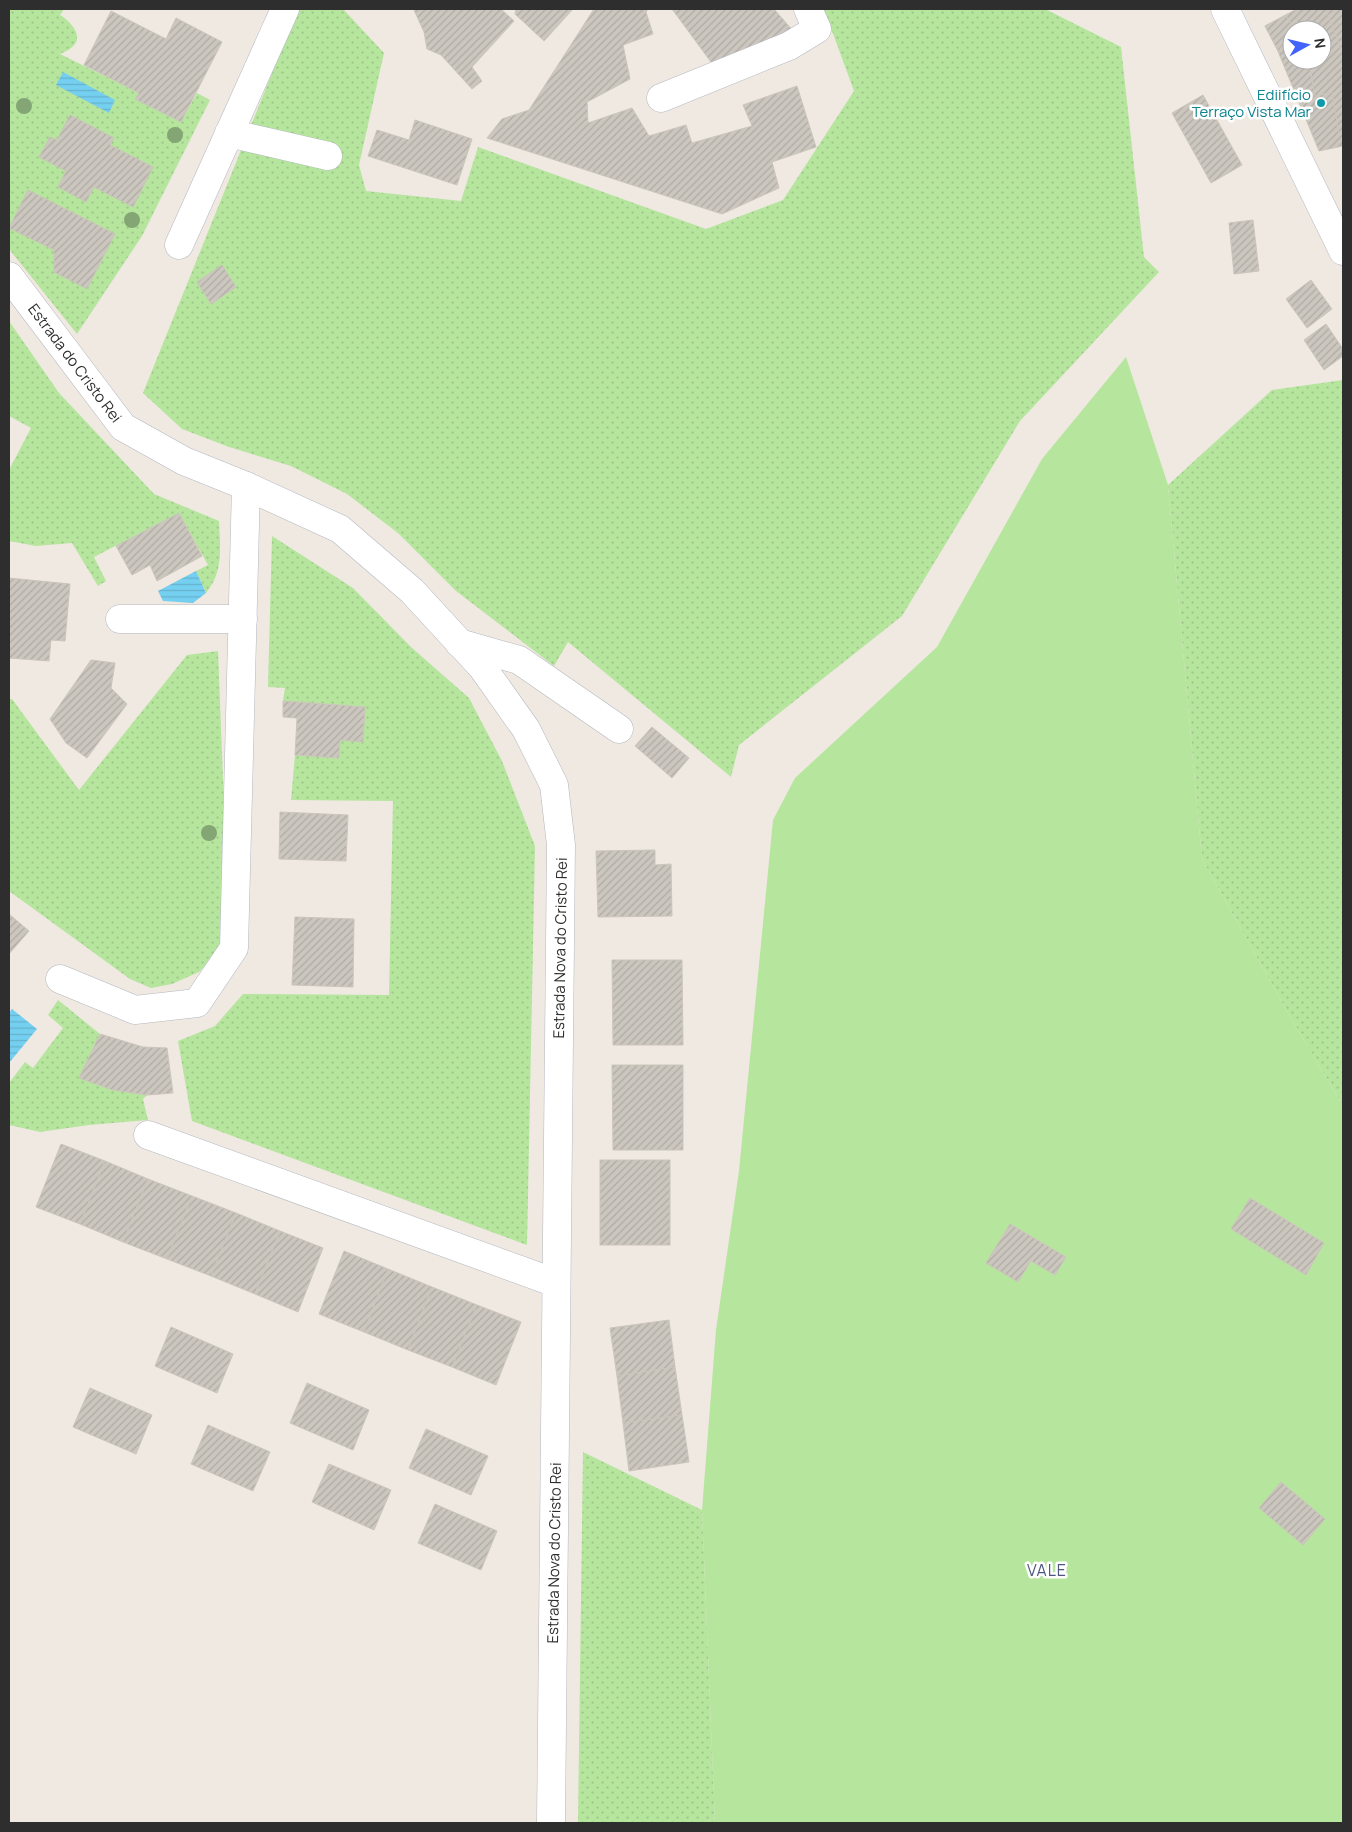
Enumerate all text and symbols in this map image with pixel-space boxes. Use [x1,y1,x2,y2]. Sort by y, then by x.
north arrow [1282,20,1332,70]
text: N [1310,37,1330,49]
place label: Ediifício Terraço Vista Mar [1192,84,1312,122]
marker: Ediifício Terraço Vista Mar [1315,97,1327,109]
street label: Estrada do Cristo Rei [23,299,127,427]
street label: Estrada Nova do Cristo Rei [548,857,572,1039]
street label: Estrada Nova do Cristo Rei [542,1462,566,1644]
district label: VALE [1027,1559,1067,1581]

